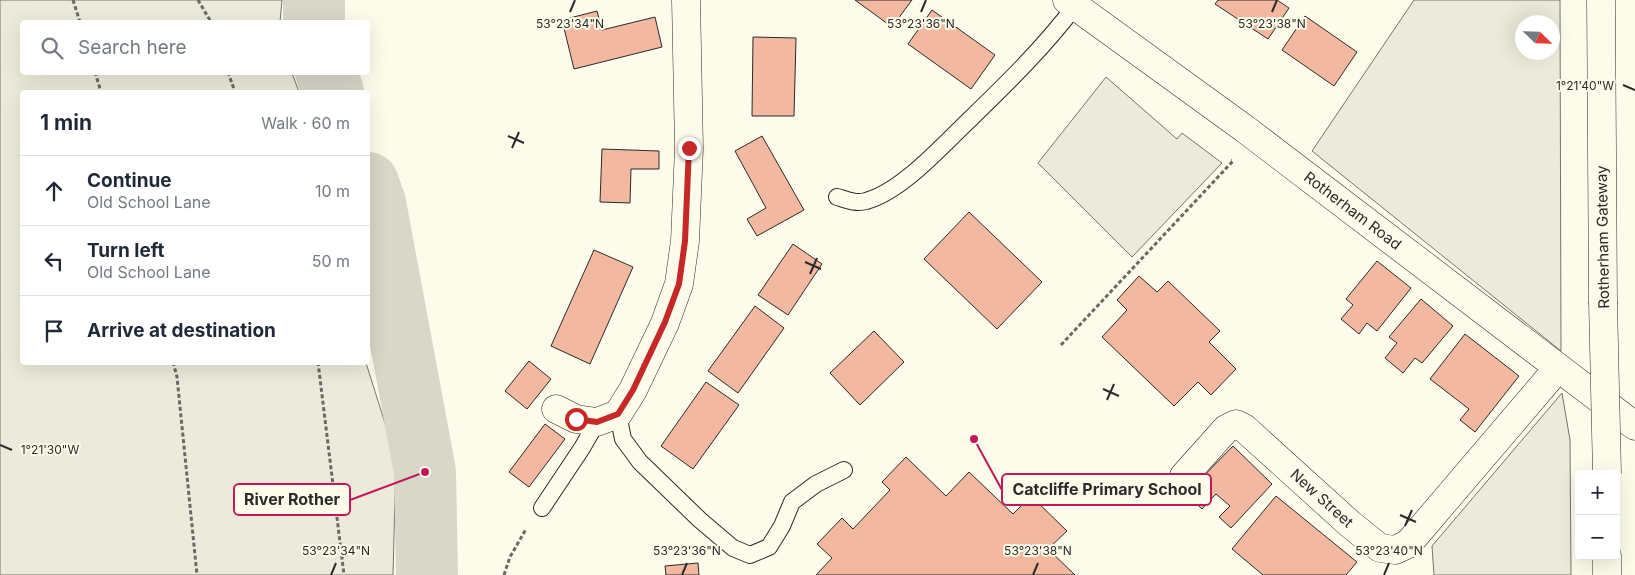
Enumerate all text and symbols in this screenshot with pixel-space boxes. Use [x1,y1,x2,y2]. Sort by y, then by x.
north arrow [1515,15,1560,60]
text: 53°23'34"N [536,16,604,31]
text: 53°23'36"N [887,16,955,31]
text: 53°23'38"N [1238,16,1306,31]
search box [20,20,370,75]
icon: search [38,34,66,62]
text: Search here [78,36,187,59]
text: 1°21'40"W [1556,78,1614,93]
text: 1 min [40,110,92,135]
text: Walk · 60 m [261,113,350,133]
route end [678,137,701,160]
street label: Rotherham Gateway [1592,165,1613,309]
street label: Rotherham Road [1300,167,1405,254]
text: Continue [87,169,172,192]
icon: ahead [40,177,68,205]
text: 10 m [315,181,350,201]
text: Old School Lane [87,192,211,212]
text: Turn left [87,239,165,262]
icon: left [40,247,68,275]
text: 50 m [312,251,350,271]
text: Old School Lane [87,262,211,282]
icon: arrive [40,317,68,345]
text: Arrive at destination [87,319,276,342]
route start [565,408,588,431]
text: 1°21'30"W [21,442,79,457]
street label: New Street [1287,465,1358,532]
map controls [1575,470,1620,560]
button: + [1575,470,1620,515]
callout: Catcliffe Primary School [1002,474,1211,505]
text: Catcliffe Primary School [1012,479,1202,499]
callout: River Rother [234,484,350,515]
text: River Rother [244,489,340,509]
button: − [1575,515,1620,560]
text: 53°23'34"N [302,543,370,558]
text: 53°23'36"N [653,543,721,558]
text: 53°23'38"N [1004,543,1072,558]
text: 53°23'40"N [1355,543,1423,558]

